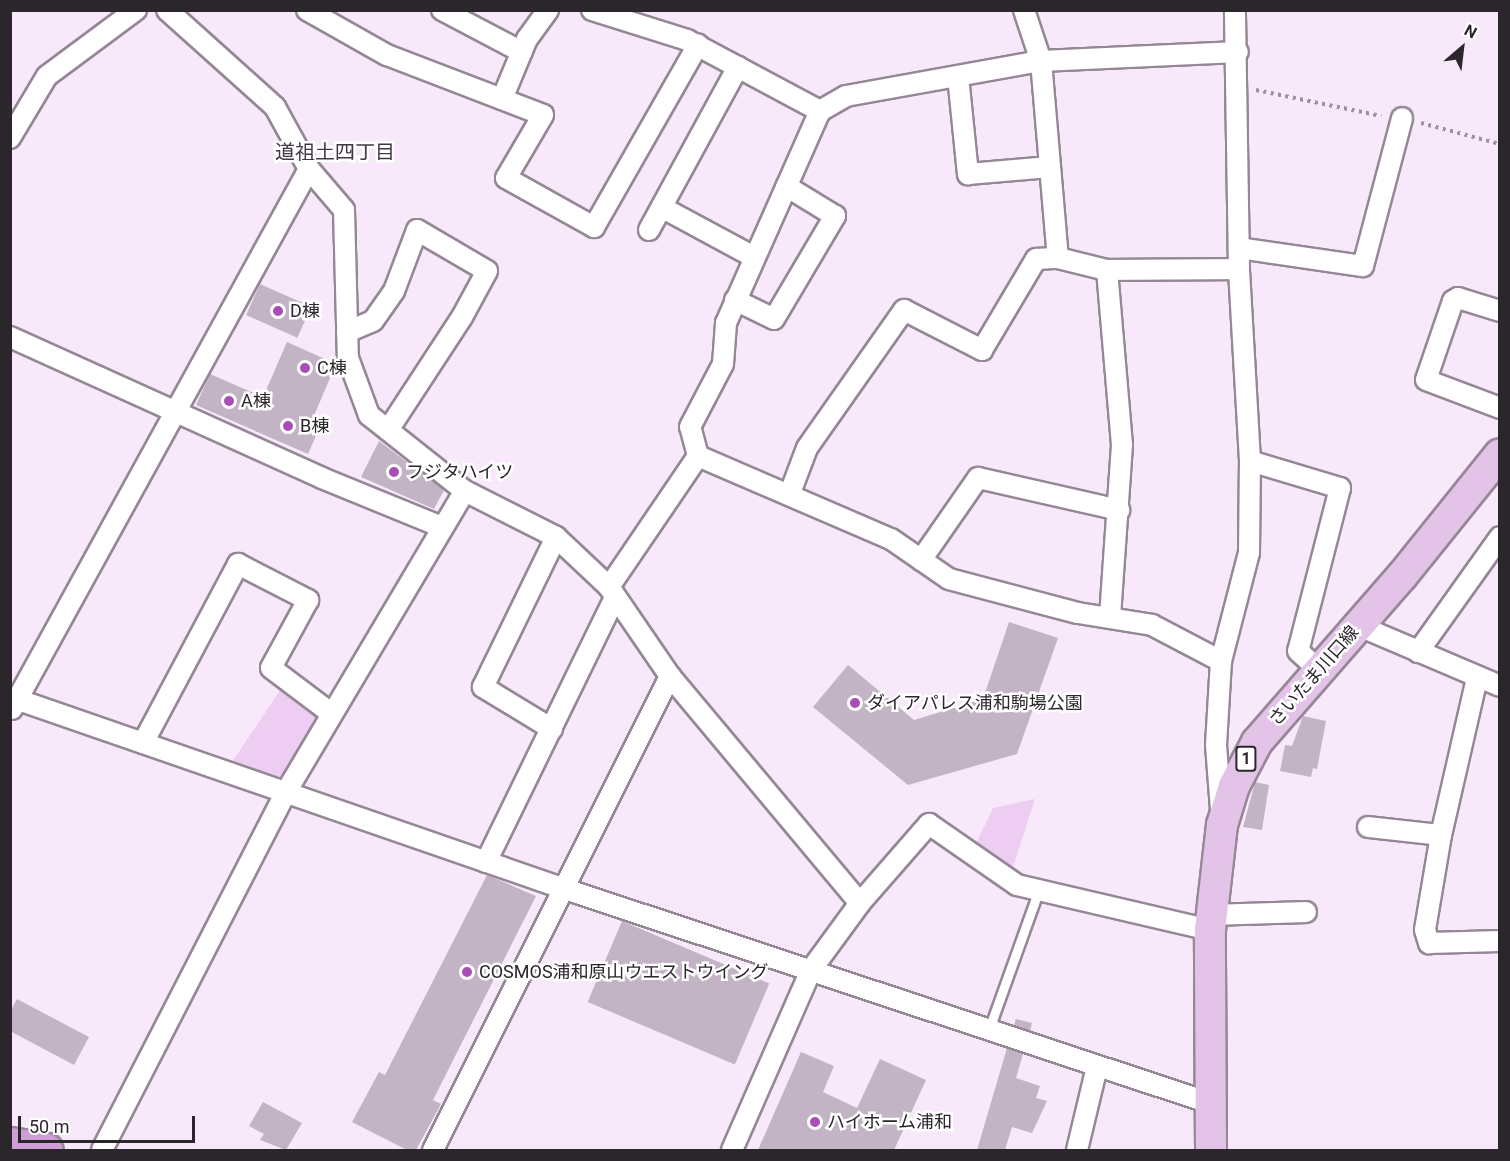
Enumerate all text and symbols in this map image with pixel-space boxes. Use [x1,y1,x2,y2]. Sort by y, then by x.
north arrow [1432,18,1492,78]
text: N [1461,21,1480,43]
district label: 道祖土四丁目 [275,140,395,164]
place label: D棟 [290,300,320,322]
marker: D棟 [271,304,285,318]
place label: C棟 [317,357,347,379]
marker: C棟 [298,361,312,375]
place label: A棟 [241,390,271,412]
marker: A棟 [222,394,236,408]
place label: B棟 [300,415,329,437]
marker: B棟 [281,419,295,433]
place label: フジタハイツ [406,461,514,483]
marker: フジタハイツ [387,465,401,479]
street label: さいたま川口線 [1265,621,1363,731]
place label: ダイアパレス浦和駒場公園 [867,692,1083,714]
marker: ダイアパレス浦和駒場公園 [848,696,862,710]
road number: 1 [1234,746,1258,772]
place label: COSMOS浦和原山ウエストウイング [479,961,769,983]
marker: COSMOS浦和原山ウエストウイング [460,965,474,979]
scale bar [21,1104,198,1142]
place label: ハイホーム浦和 [827,1111,953,1133]
marker: ハイホーム浦和 [808,1115,822,1129]
text: 50 m [29,1116,69,1137]

